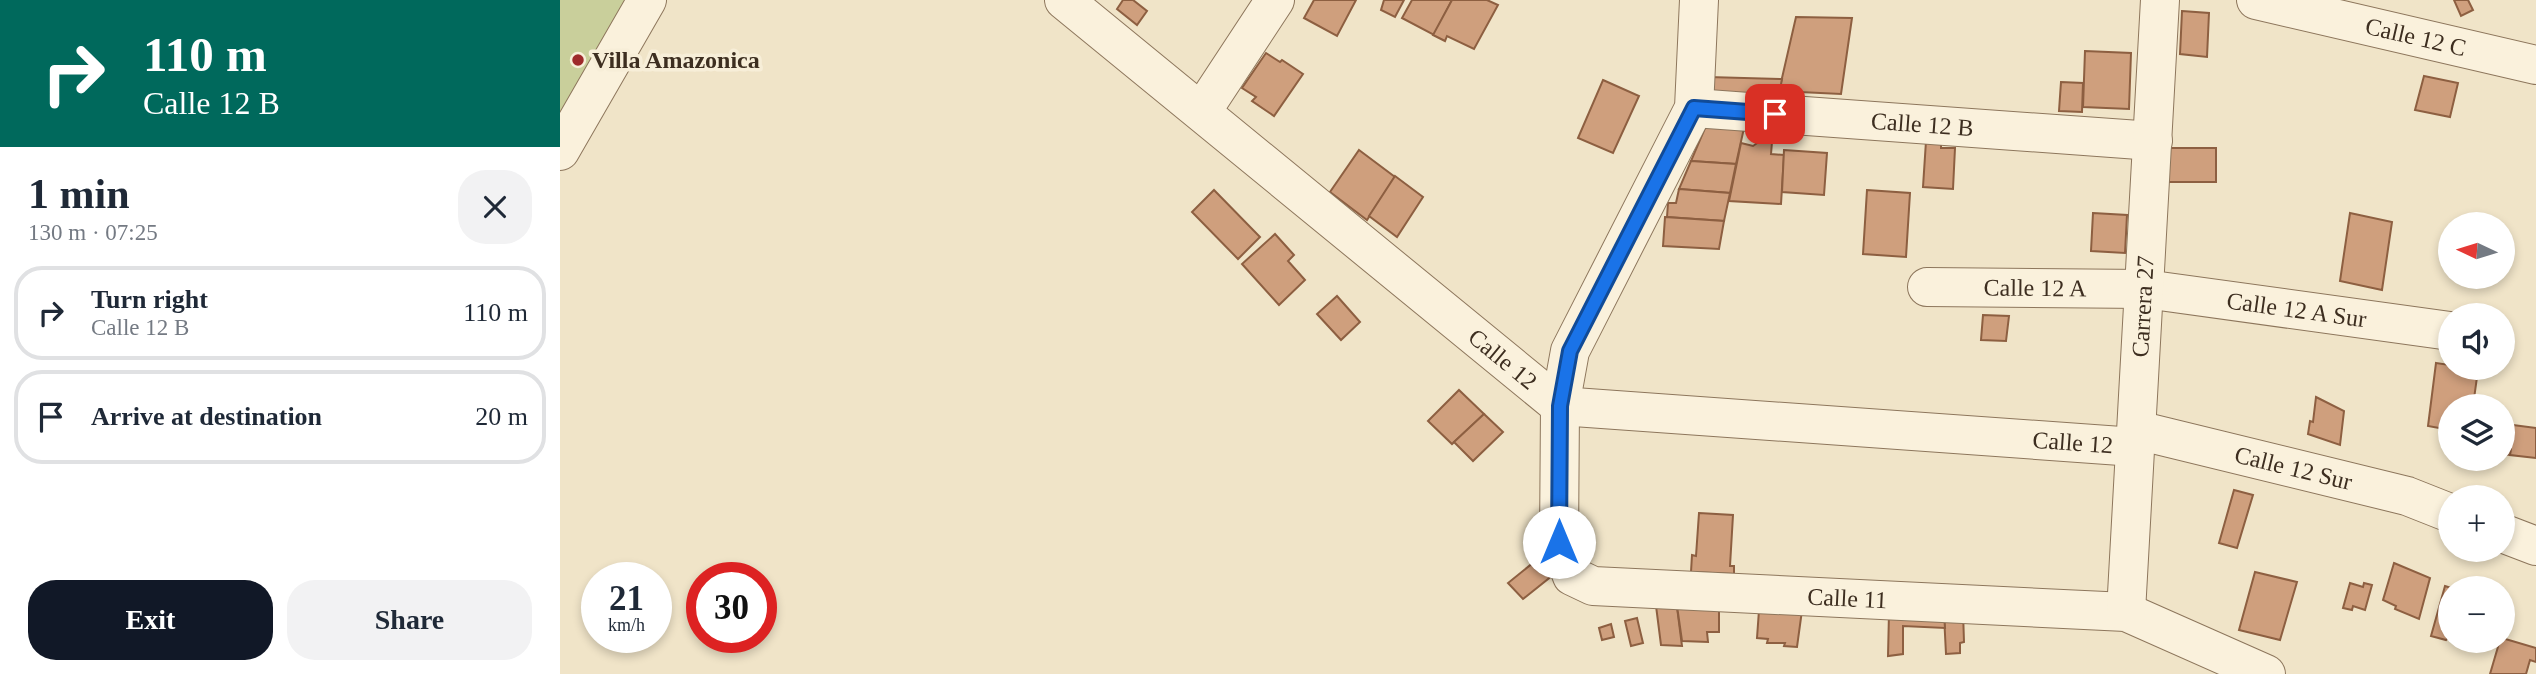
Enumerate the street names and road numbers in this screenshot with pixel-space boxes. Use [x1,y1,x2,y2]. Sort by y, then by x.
street label: Calle 12 C [2363,13,2469,61]
street label: Calle 12 B [1870,108,1975,141]
street label: Carrera 27 [2127,255,2159,358]
street label: Calle 12 A [1984,275,2087,301]
street label: Calle 12 A Sur [2225,287,2368,332]
street label: Calle 12 [1463,324,1542,395]
street label: Calle 12 [2032,427,2114,458]
street label: Calle 12 Sur [2232,441,2355,495]
street label: Calle 11 [1807,583,1888,613]

